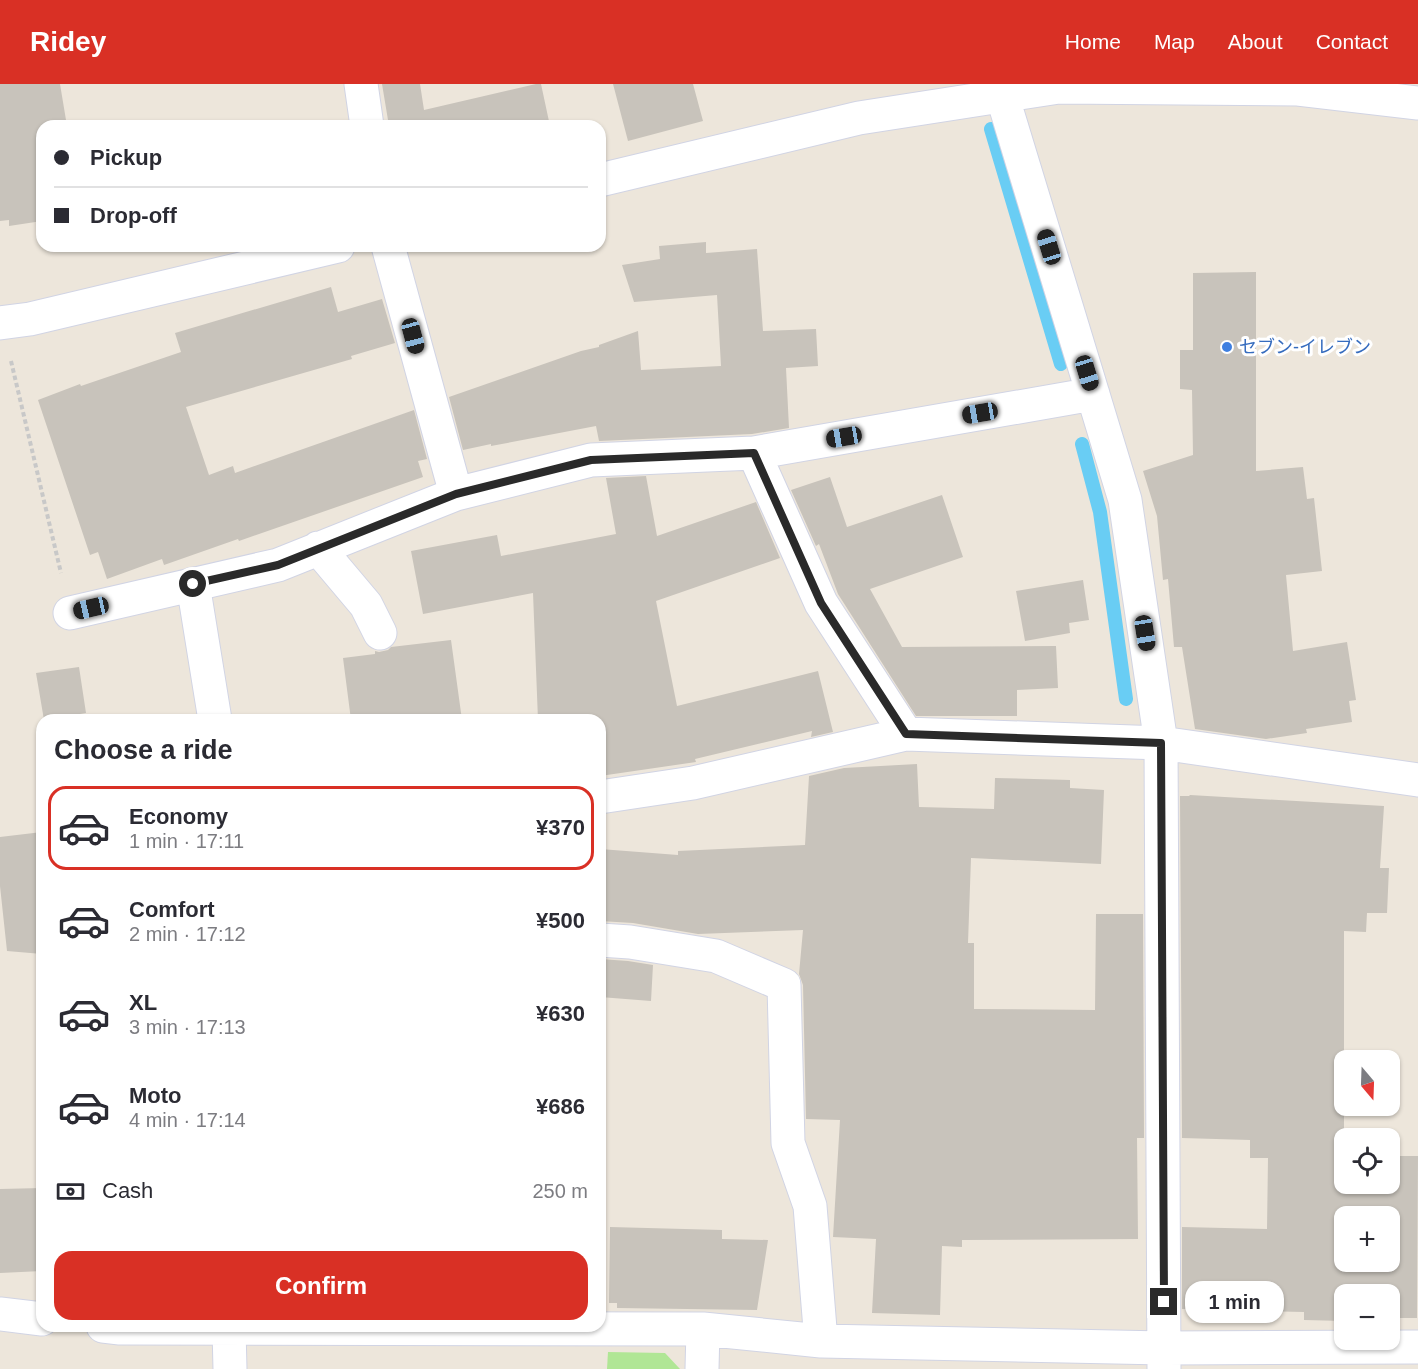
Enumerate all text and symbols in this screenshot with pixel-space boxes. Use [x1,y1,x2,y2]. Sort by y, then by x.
text: Ridey [30,26,106,57]
text: Home [1065,30,1121,53]
text: Map [1154,30,1195,53]
text: About [1228,30,1283,53]
text: Contact [1316,30,1388,53]
text: Pickup [90,145,162,170]
text: Drop-off [90,203,177,228]
car [1035,227,1063,267]
car [400,316,426,356]
place label: セブン-イレブン [1239,337,1371,357]
marker: セブン-イレブン [1220,340,1234,354]
car [1073,353,1101,393]
car [961,401,999,425]
car [825,425,863,449]
route start [179,570,206,597]
car [71,595,111,621]
car [1133,614,1157,652]
text: Choose a ride [54,735,233,765]
icon: car [57,801,111,855]
text: Economy [129,804,228,829]
text: ¥370 [536,815,585,840]
text: 1 min · 17:11 [129,830,244,852]
icon: car [57,894,111,948]
text: Comfort [129,897,215,922]
text: ¥500 [536,908,585,933]
text: 2 min · 17:12 [129,923,246,945]
icon: car [57,987,111,1041]
text: XL [129,990,157,1015]
text: ¥630 [536,1001,585,1026]
text: 3 min · 17:13 [129,1016,246,1038]
north arrow [1334,1050,1400,1116]
map controls [1334,1050,1400,1350]
icon: car [57,1080,111,1134]
text: Moto [129,1083,182,1108]
text: ¥686 [536,1094,585,1119]
text: 4 min · 17:14 [129,1109,246,1131]
button: locate [1334,1128,1400,1194]
icon: cash [54,1175,87,1208]
text: Cash [102,1178,153,1203]
text: 250 m [532,1180,588,1202]
button: + [1334,1206,1400,1272]
button: Confirm [54,1251,588,1320]
callout: 1 min [1185,1281,1284,1323]
button: − [1334,1284,1400,1350]
route end [1150,1288,1177,1315]
text: 1 min [1208,1291,1261,1313]

